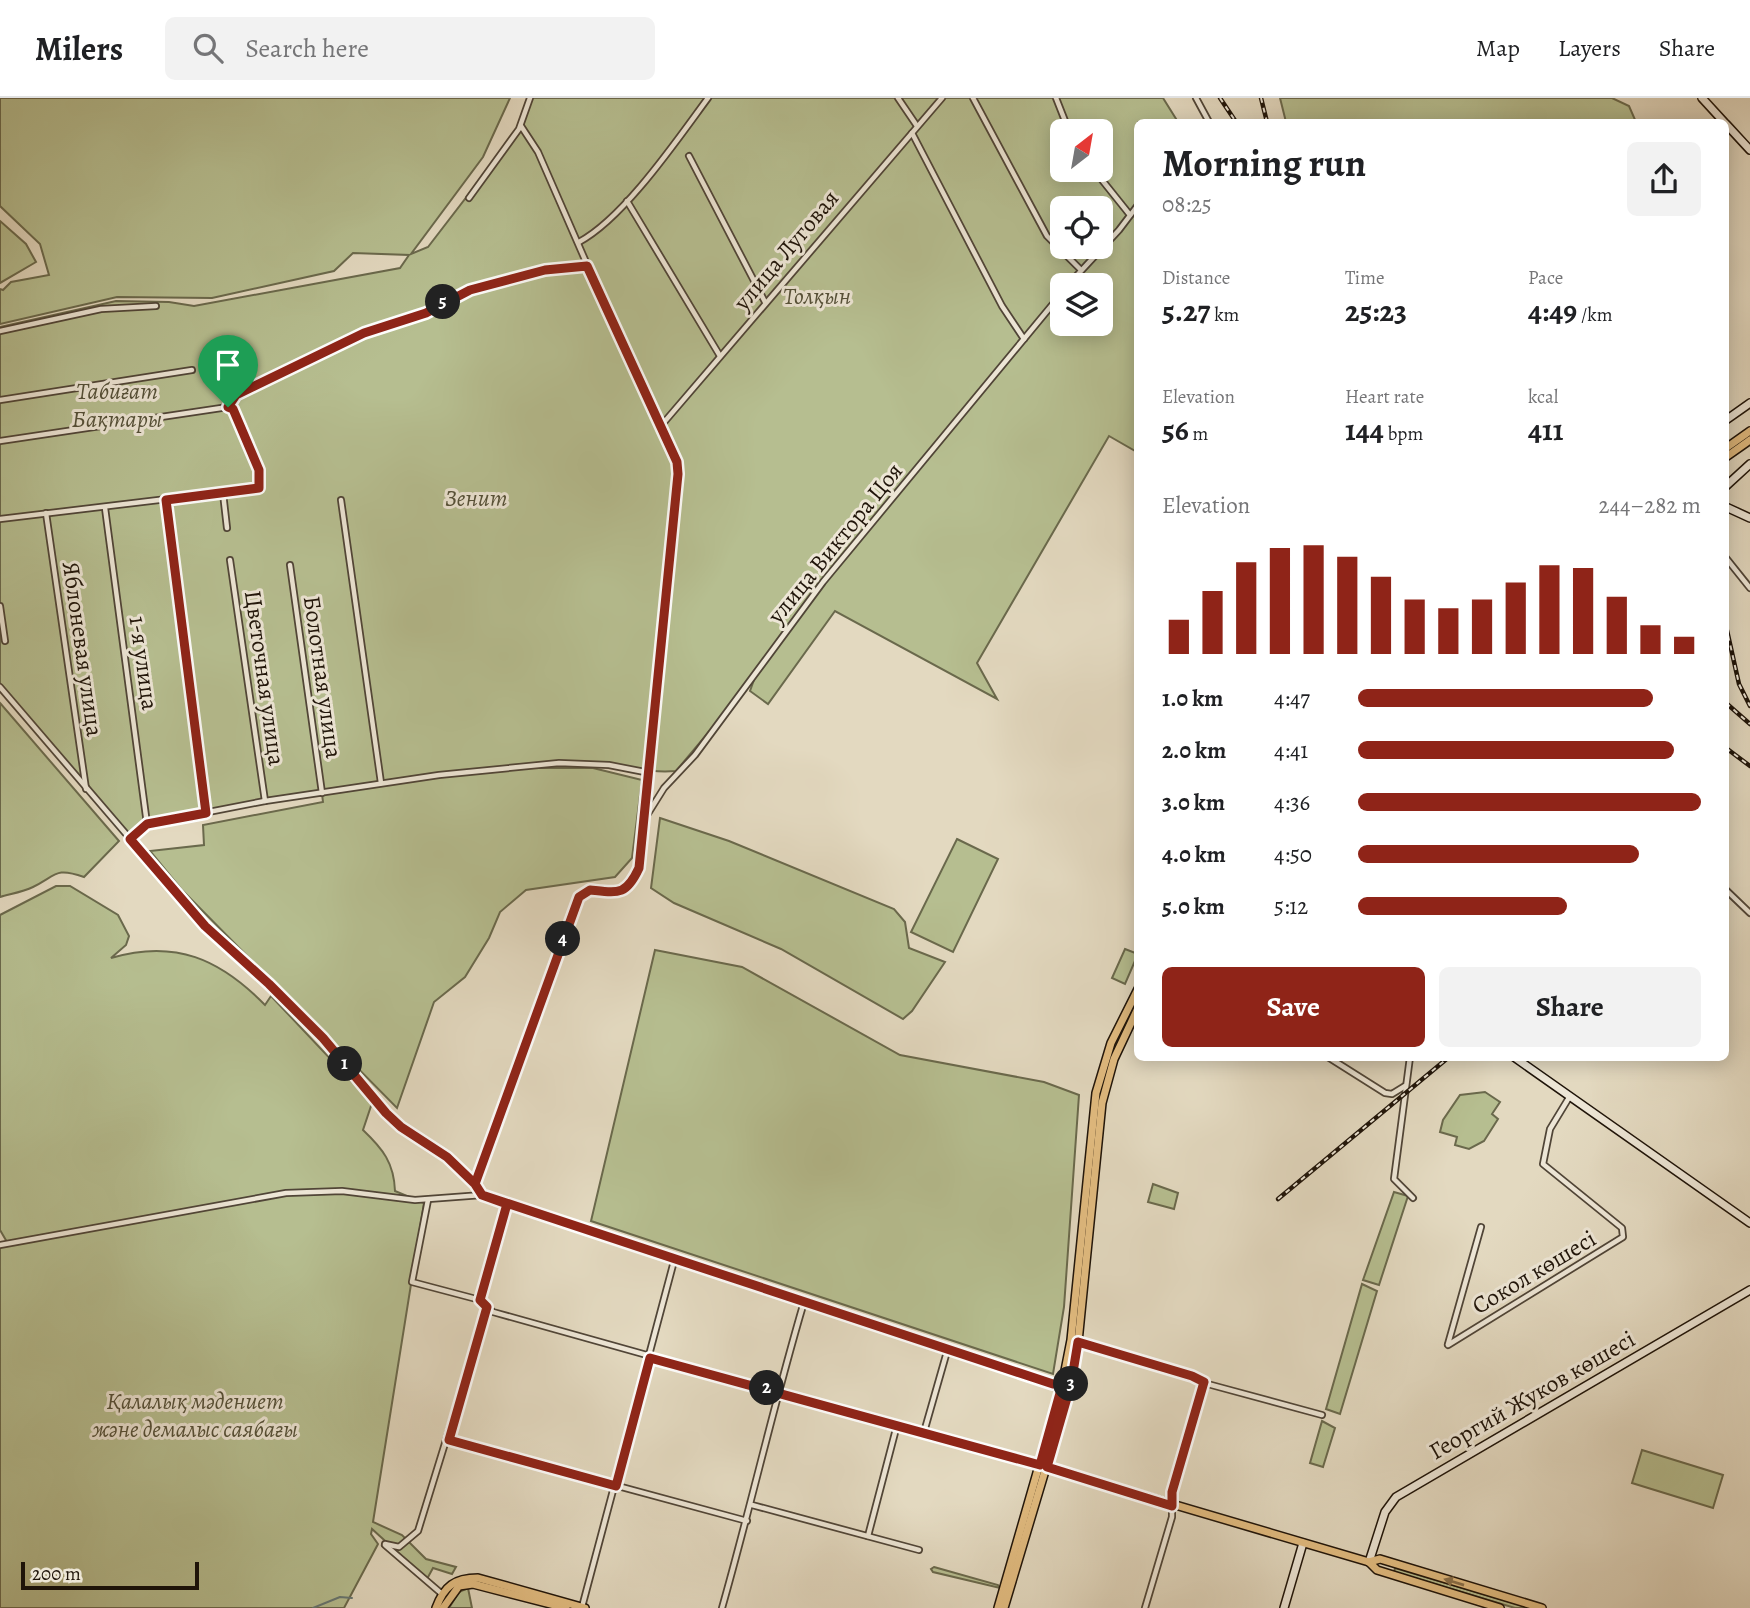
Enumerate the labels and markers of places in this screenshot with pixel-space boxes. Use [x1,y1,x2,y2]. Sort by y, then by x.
pin: 5 [426,284,460,320]
pin [198,335,258,407]
pin: 4 [546,922,580,956]
pin: 1 [328,1046,362,1082]
pin: 3 [1054,1366,1088,1402]
pin: 2 [750,1370,784,1406]

